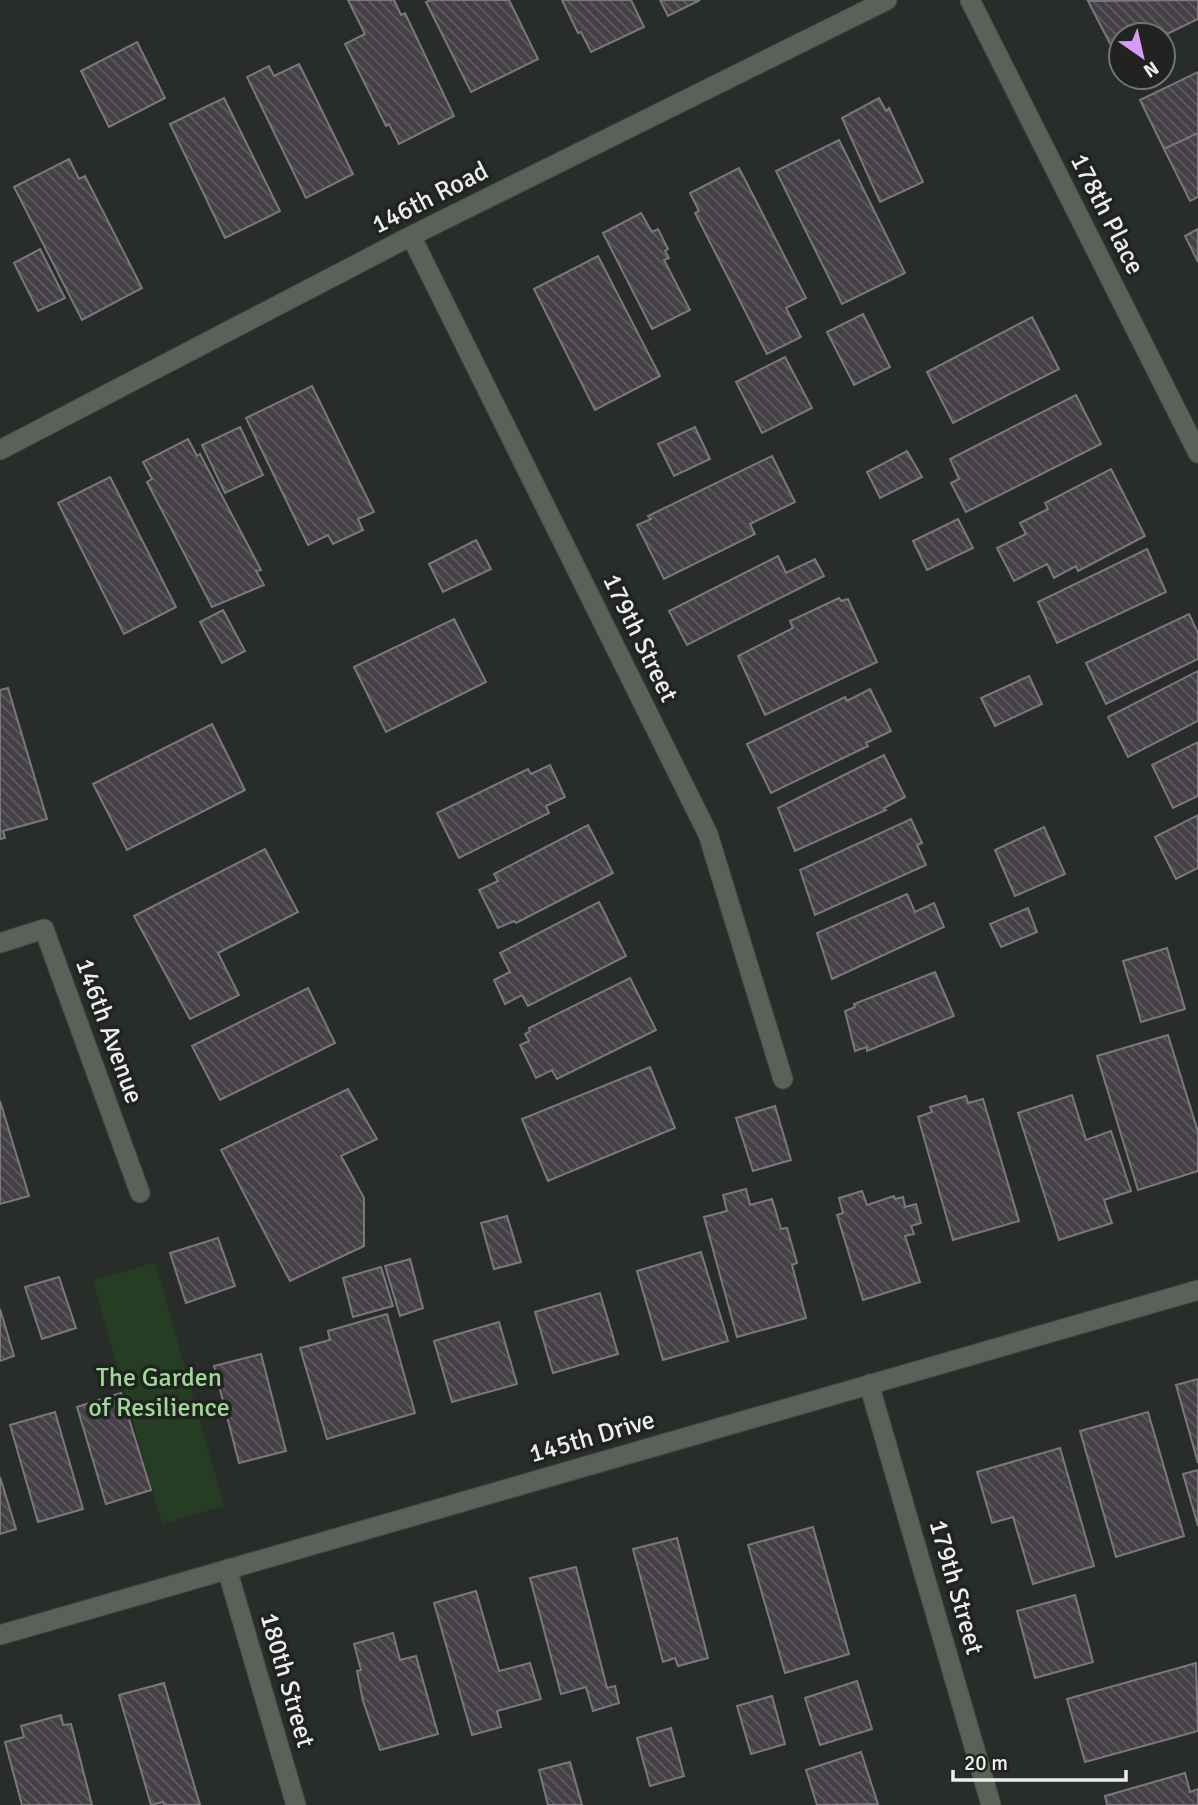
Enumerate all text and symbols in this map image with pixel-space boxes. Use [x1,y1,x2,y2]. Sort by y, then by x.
north arrow [1107,21,1177,91]
text: N [1139,56,1163,83]
street label: 178th Place [1063,148,1151,280]
street label: 146th Road [366,155,494,241]
street label: 179th Street [595,569,685,707]
street label: 146th Avenue [68,954,150,1108]
park label: The Garden of Resilience [88,1362,230,1424]
street label: 145th Drive [525,1404,659,1470]
street label: 179th Street [921,1516,991,1658]
street label: 180th Street [252,1609,322,1751]
scale bar [953,1738,1126,1782]
text: 20 m [964,1750,1008,1776]

